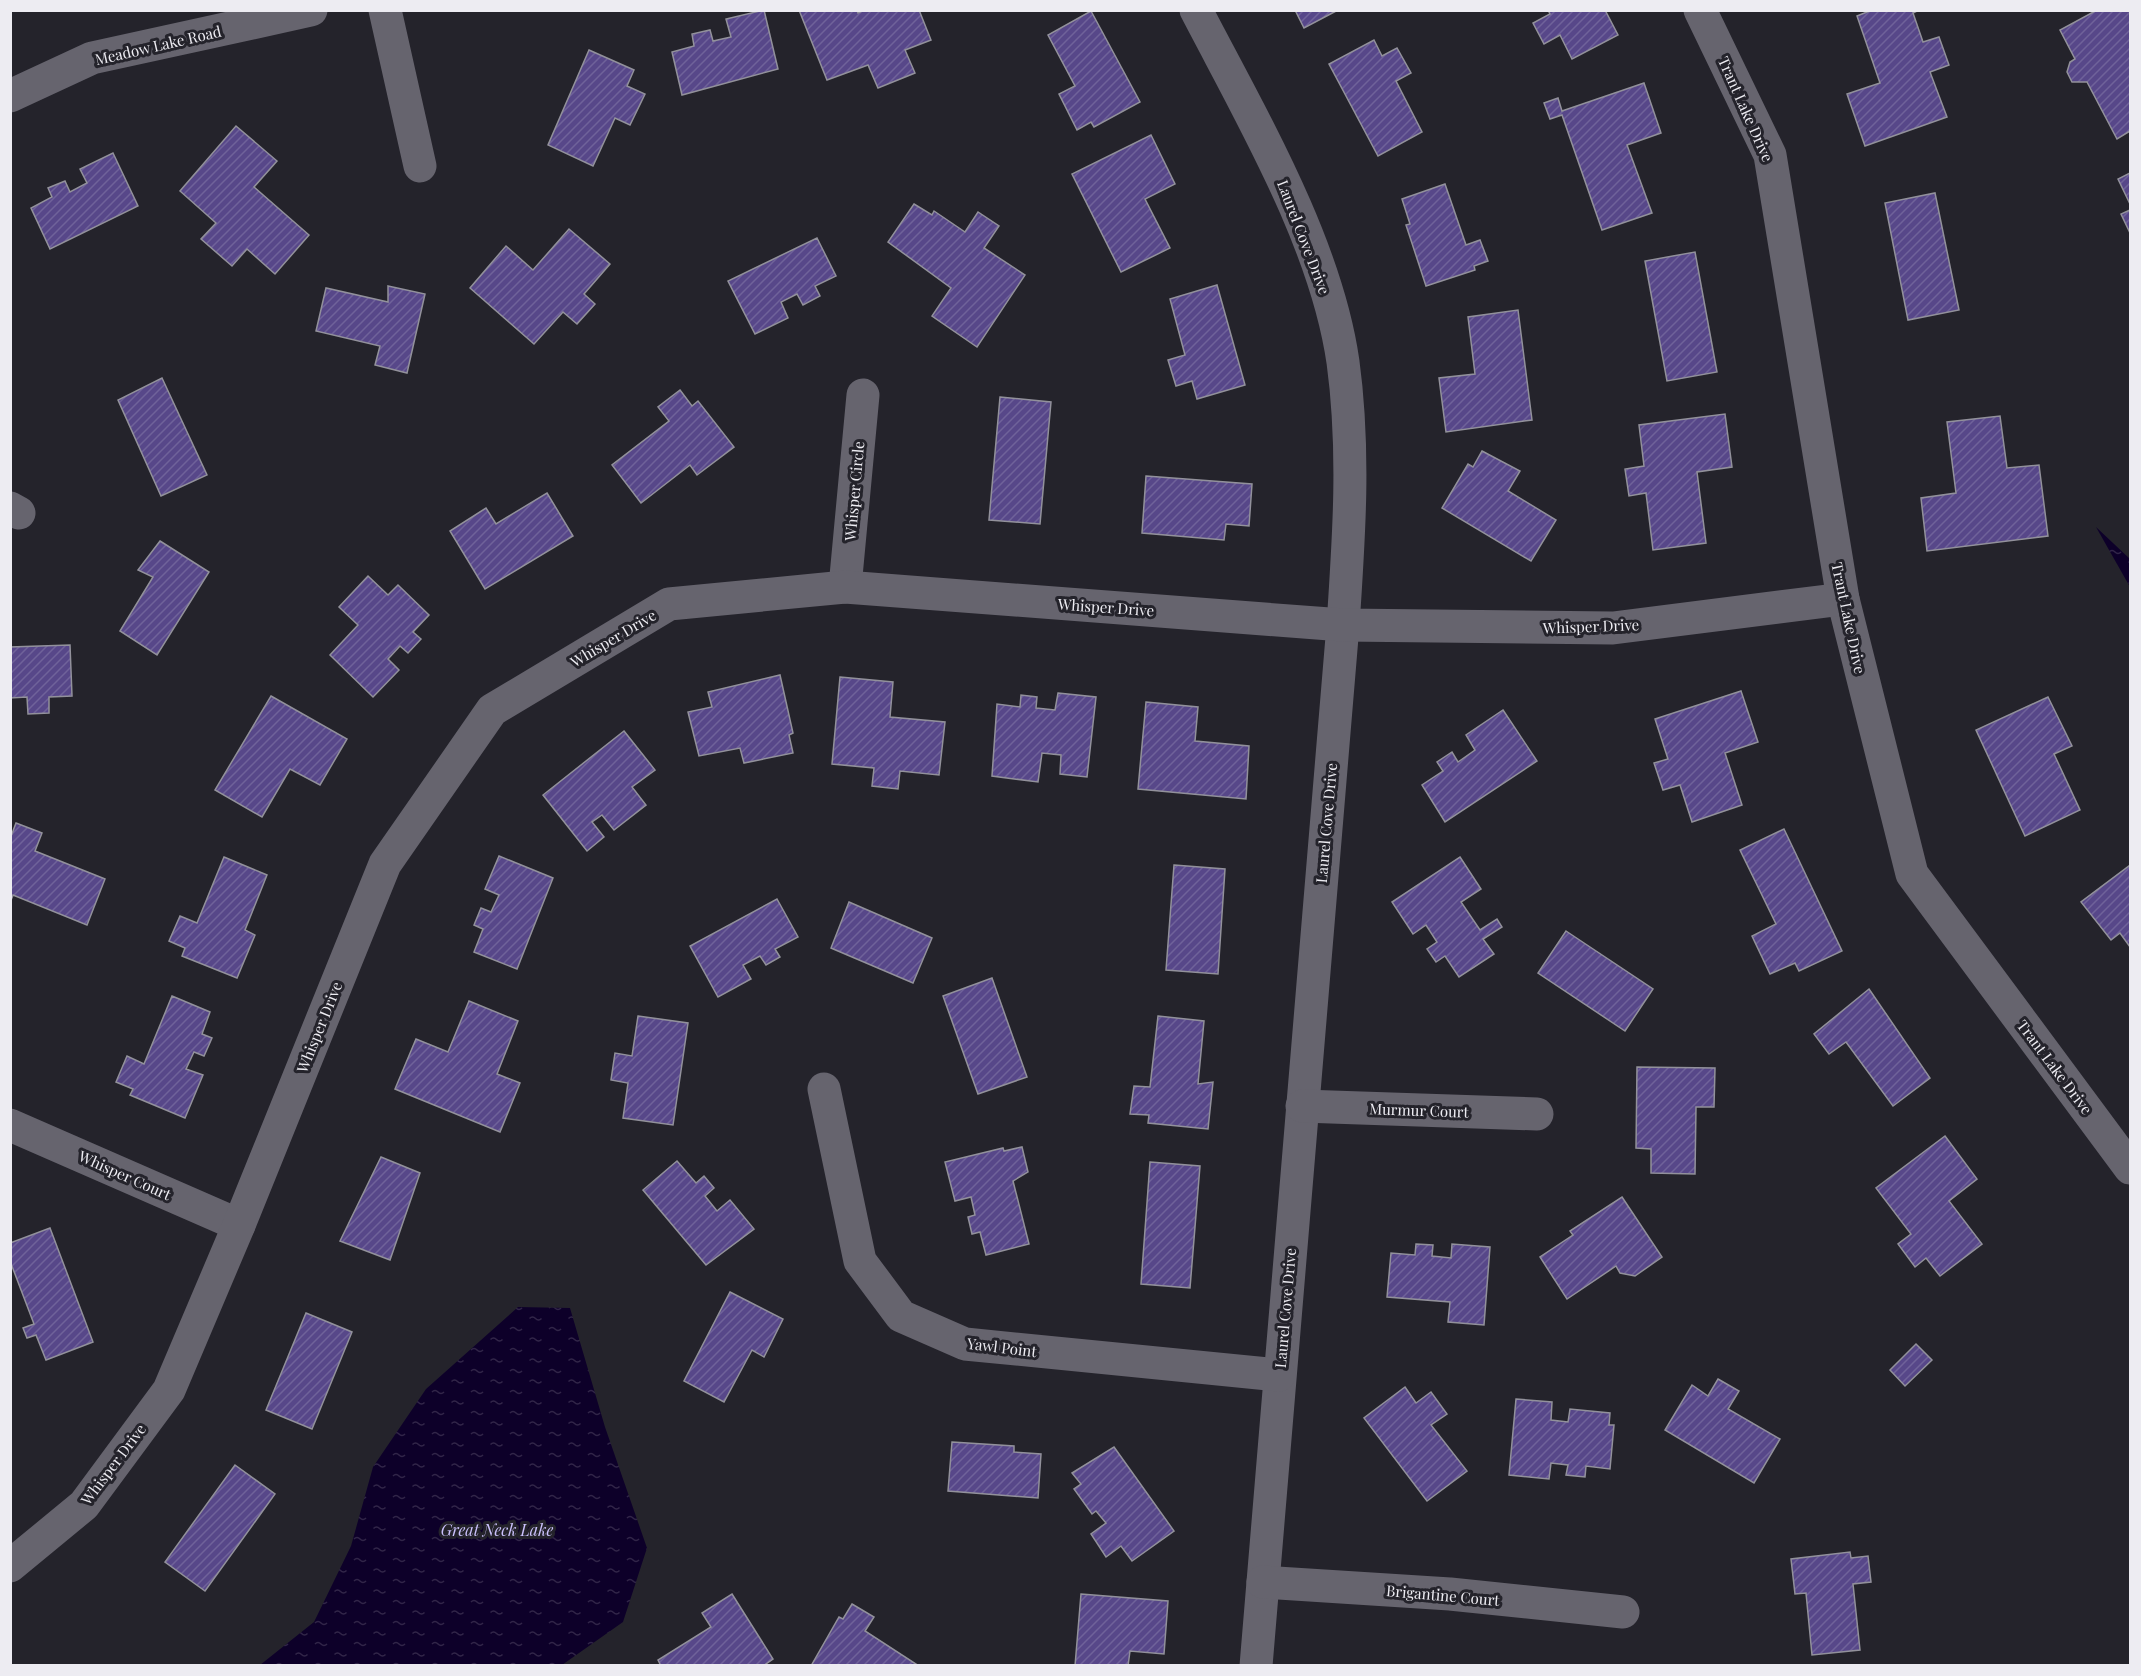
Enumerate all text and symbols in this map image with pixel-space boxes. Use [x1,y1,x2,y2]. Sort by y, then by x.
street label: Meadow Lake Road [93,21,223,69]
street label: Trant Lake Drive [1714,53,1778,165]
street label: Laurel Cove Drive [1273,177,1335,297]
street label: Whisper Circle [840,440,868,543]
street label: Trant Lake Drive [1827,560,1871,676]
street label: Whisper Drive [1056,594,1155,620]
street label: Whisper Drive [566,605,660,672]
street label: Whisper Drive [1541,614,1640,638]
street label: Laurel Cove Drive [1311,762,1341,884]
street label: Whisper Drive [291,979,346,1076]
street label: Trant Lake Drive [2013,1016,2097,1118]
street label: Murmur Court [1369,1098,1470,1122]
street label: Whisper Court [75,1145,175,1205]
street label: Laurel Cove Drive [1270,1247,1300,1369]
street label: Yawl Point [965,1333,1039,1361]
street label: Whisper Drive [75,1419,150,1509]
water label: Great Neck Lake [441,1519,553,1540]
street label: Brigantine Court [1385,1580,1501,1610]

